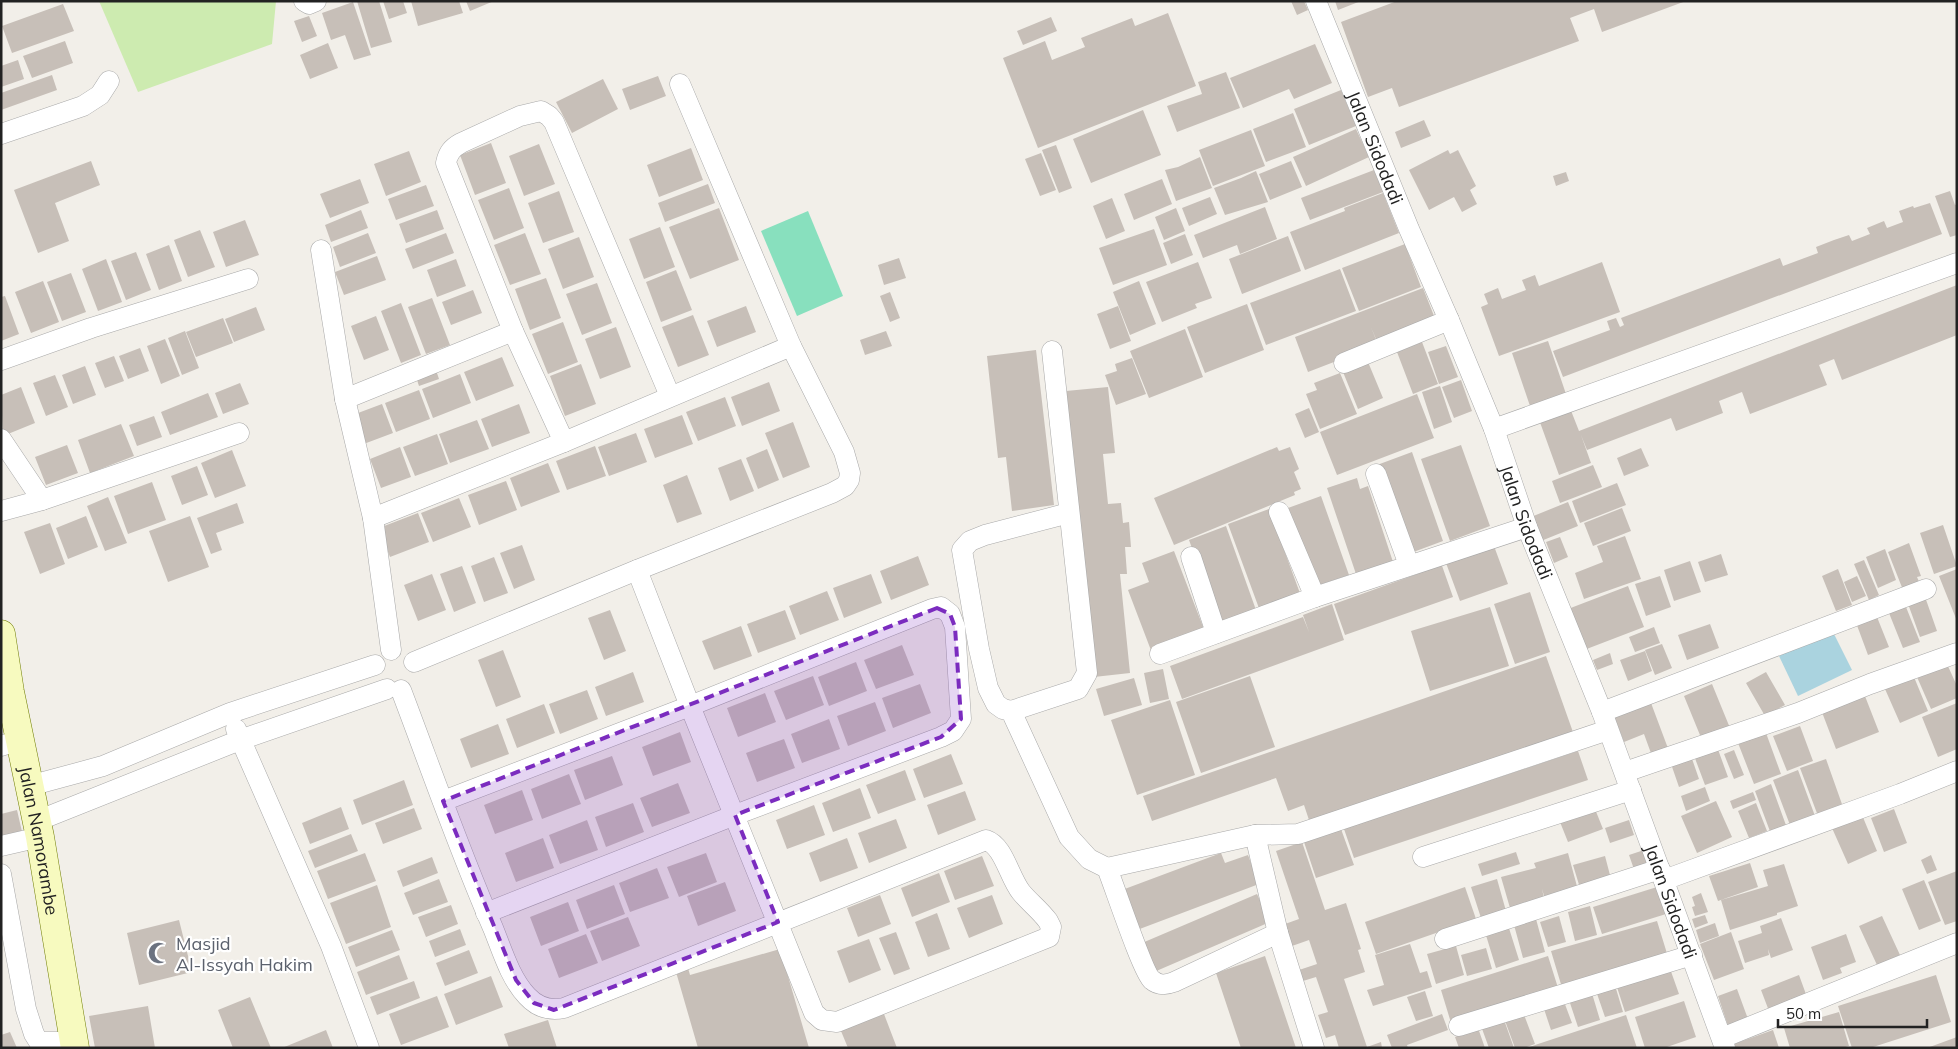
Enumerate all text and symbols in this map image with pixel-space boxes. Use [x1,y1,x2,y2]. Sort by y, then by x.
street label: Jalan Sidodadi [1342,87,1409,207]
street label: Jalan Sidodadi [1495,462,1558,583]
street label: Jalan Namorambe [14,764,64,917]
street label: Jalan Sidodadi [1640,841,1703,962]
place label: Masjid Al-Issyah Hakim [176,932,313,976]
mosque icon: Masjid Al-Issyah Hakim [146,940,172,966]
scale bar [1778,996,1927,1028]
text: 50 m [1786,1004,1821,1023]

